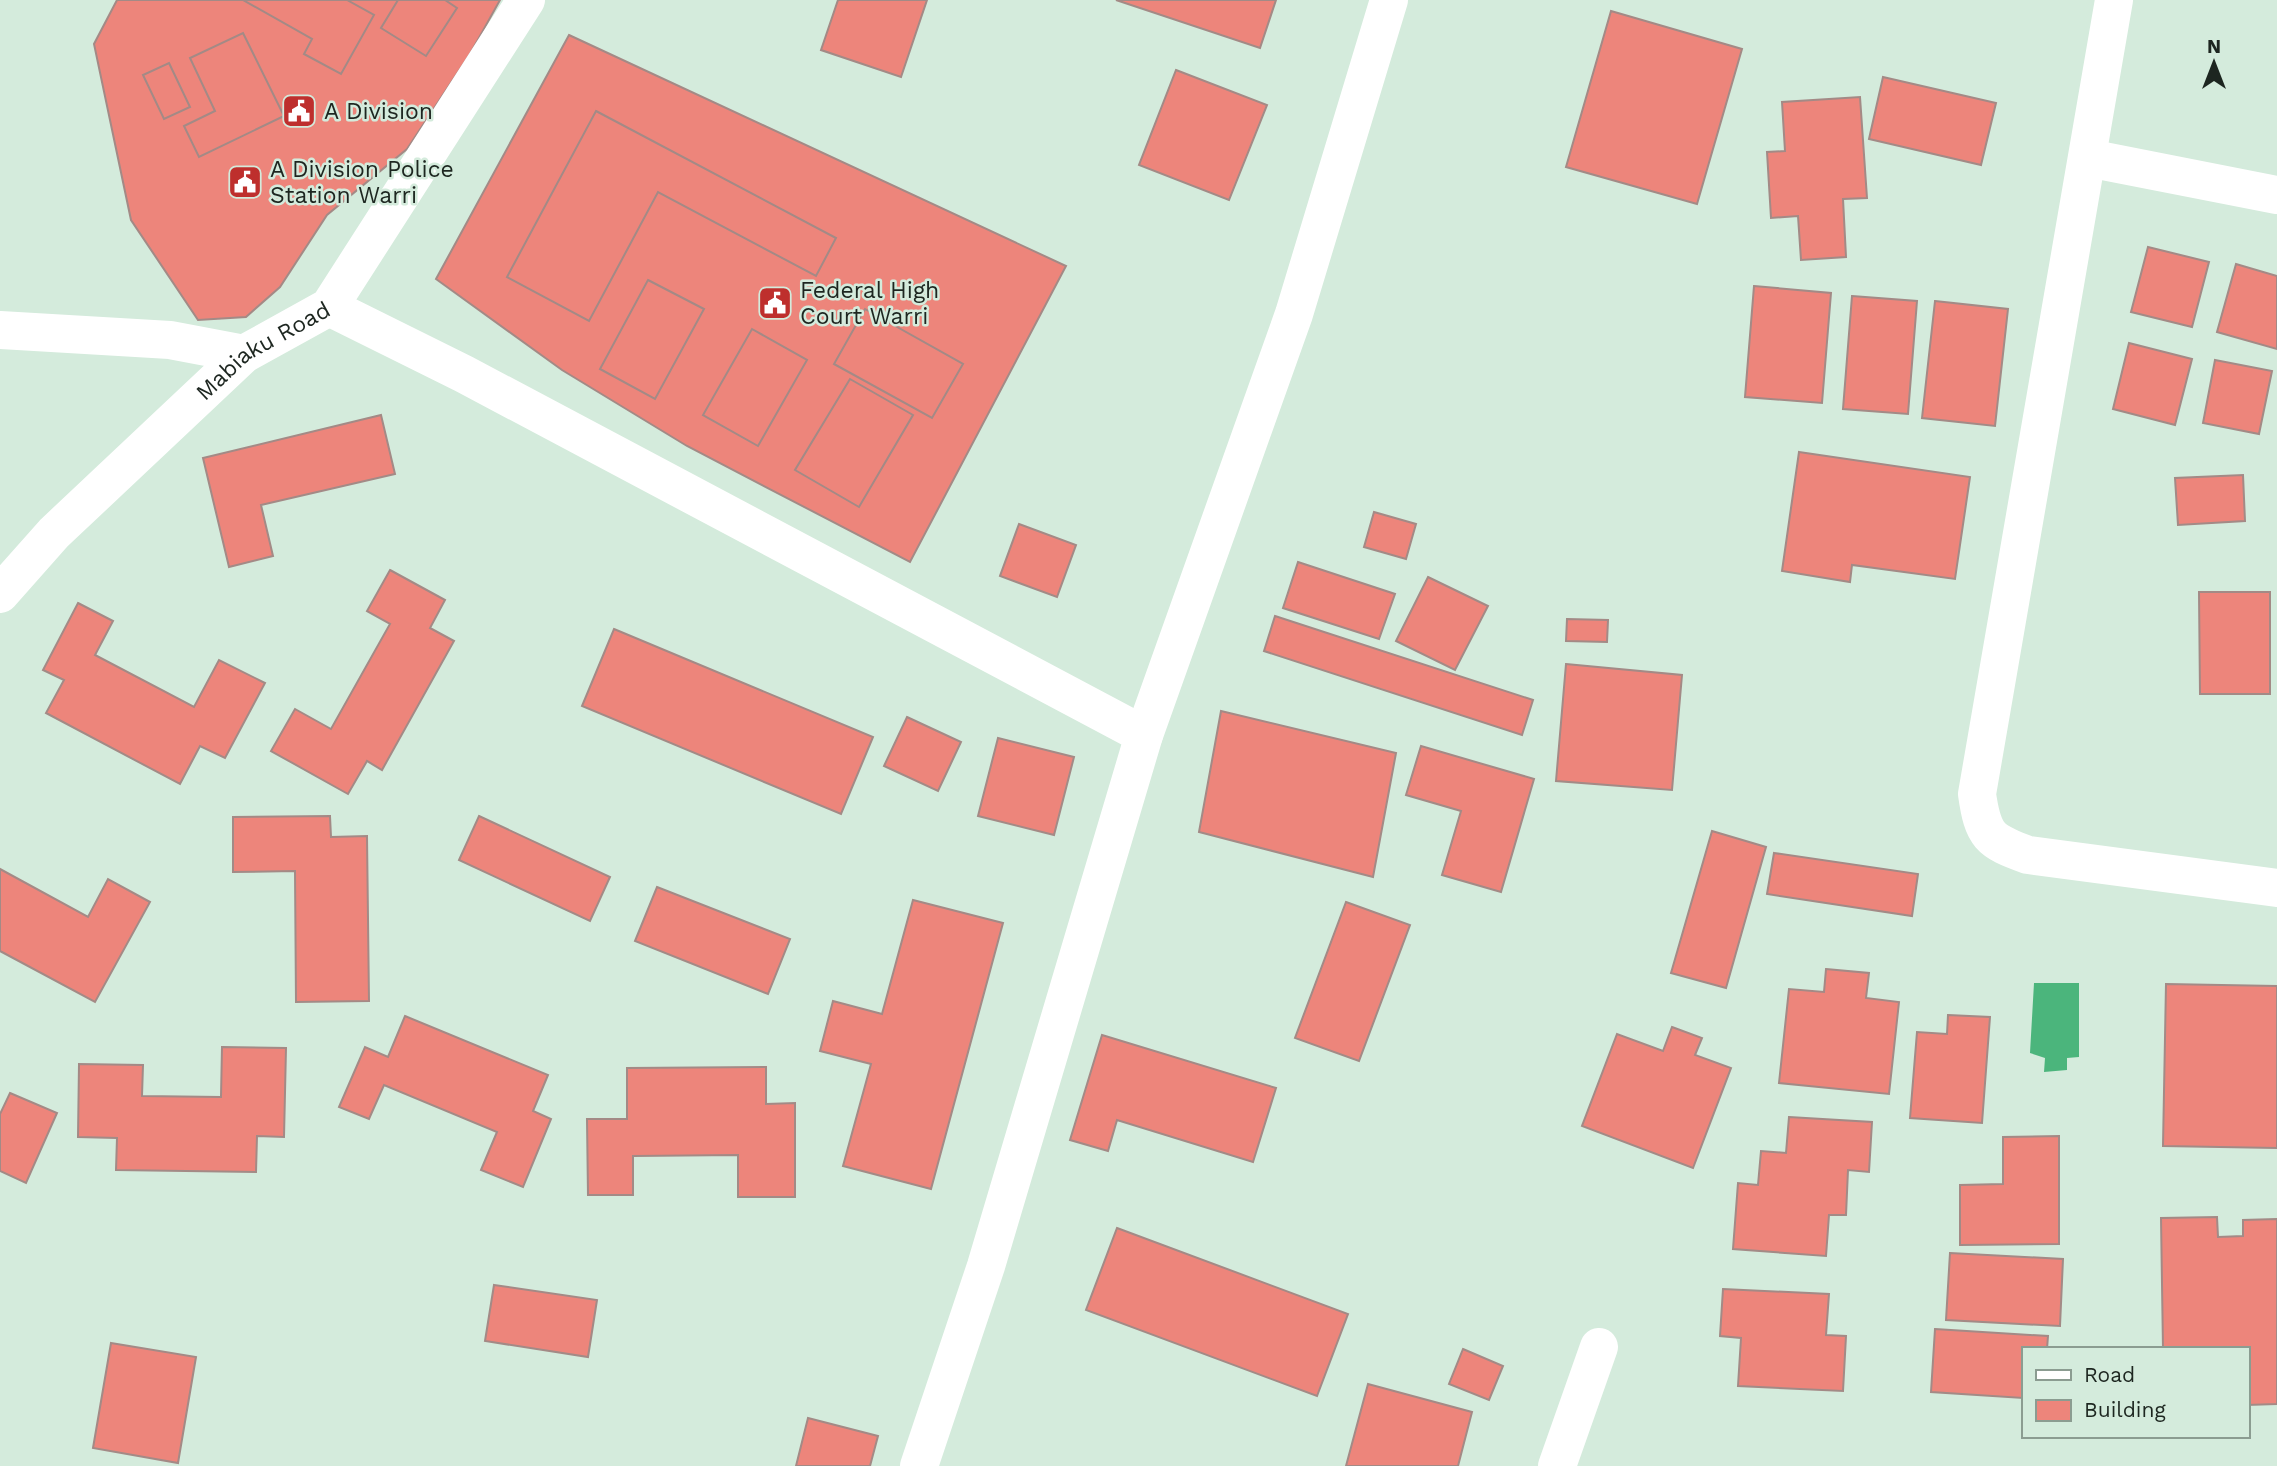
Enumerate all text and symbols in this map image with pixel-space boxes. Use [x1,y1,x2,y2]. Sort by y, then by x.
north arrow [2179,28,2249,98]
text: N [2207,35,2221,58]
public building icon: A Division [280,92,318,130]
place label: A Division [324,98,433,125]
place label: A Division Police Station Warri [270,156,454,209]
public building icon: A Division Police Station Warri [226,163,264,201]
place label: Federal High Court Warri [800,277,939,330]
public building icon: Federal High Court Warri [756,284,794,322]
street label: Mabiaku Road [190,296,335,406]
legend [2022,1347,2249,1438]
text: Road [2084,1362,2135,1387]
text: Building [2084,1397,2166,1422]

